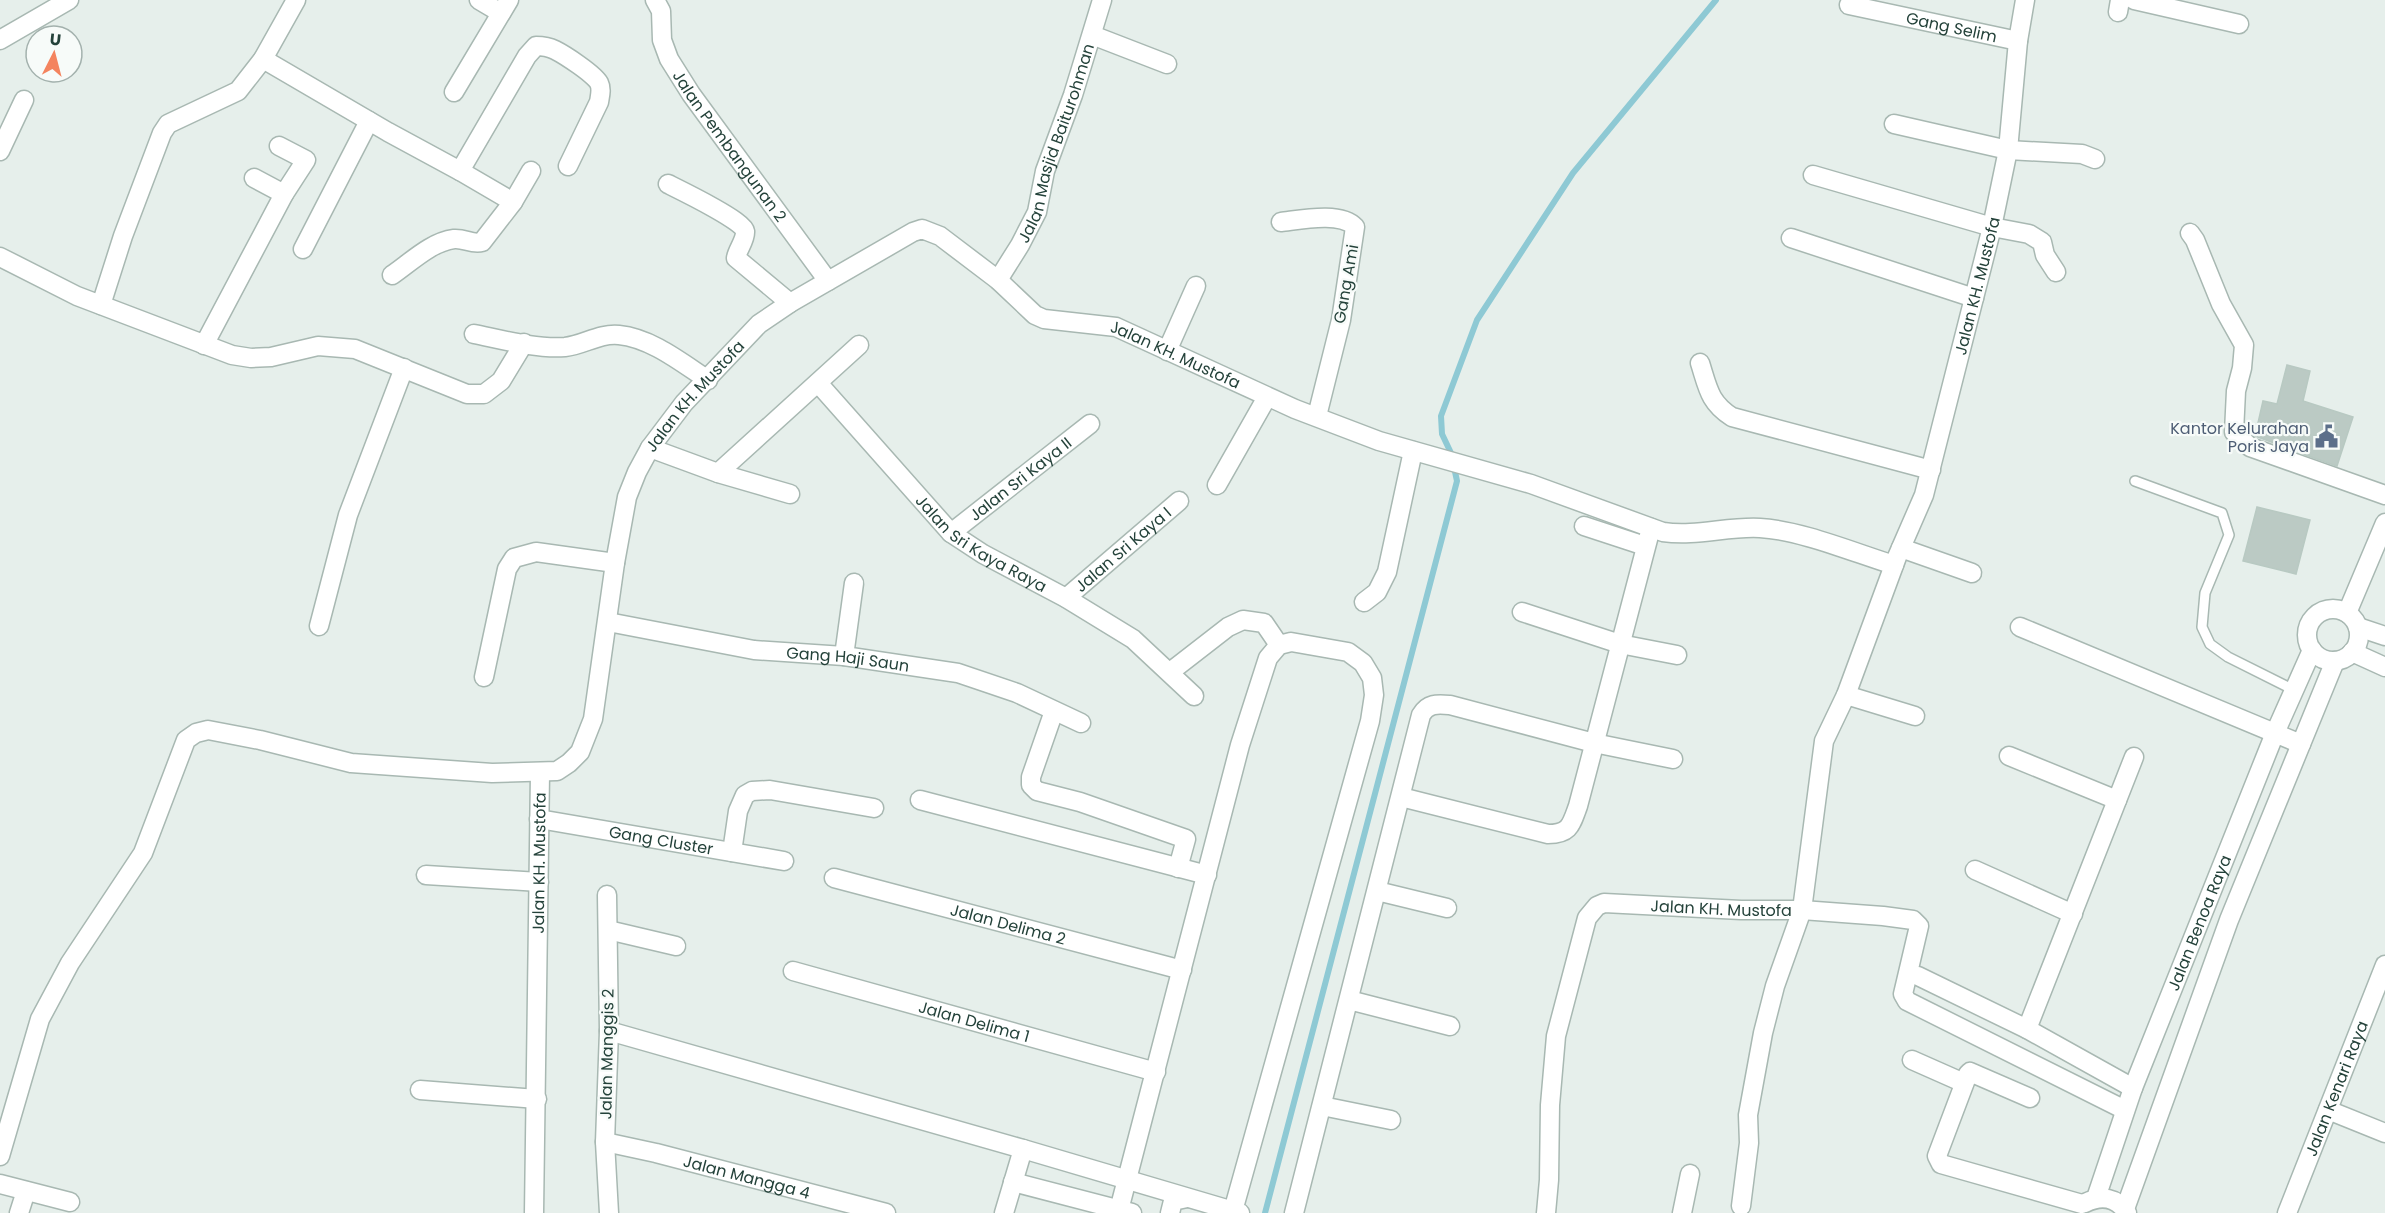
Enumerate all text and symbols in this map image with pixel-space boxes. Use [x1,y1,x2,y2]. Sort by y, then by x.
street label: Gang Selim [1904,6,1999,48]
north arrow [24,24,84,84]
text: U [49,28,62,52]
street label: Jalan Masjid Baiturohman [1012,41,1100,247]
street label: Jalan Pembangunan 2 [667,66,792,227]
street label: Jalan KH. Mustofa [1949,215,2005,357]
street label: Gang Ami [1328,243,1364,325]
street label: Jalan KH. Mustofa [1109,315,1244,394]
street label: Jalan KH. Mustofa [640,335,750,457]
place label: Kantor Kelurahan Poris Jaya [2170,417,2309,458]
public building icon: Kantor Kelurahan Poris Jaya [2314,424,2340,450]
street label: Jalan Sri Kaya II [964,431,1076,526]
street label: Jalan Sri Kaya Raya [911,489,1051,597]
street label: Jalan Sri Kaya I [1070,501,1176,597]
street label: Gang Haji Saun [786,641,911,677]
street label: Jalan KH. Mustofa [526,792,551,934]
street label: Gang Cluster [607,820,715,860]
street label: Jalan Benoa Raya [2162,851,2237,994]
street label: Jalan KH. Mustofa [1650,894,1792,922]
street label: Jalan Delima 2 [948,898,1068,950]
street label: Jalan Manggis 2 [594,988,620,1120]
street label: Jalan Delima 1 [916,995,1032,1048]
street label: Jalan Kenari Raya [2299,1017,2373,1159]
street label: Jalan Mangga 4 [681,1149,813,1204]

